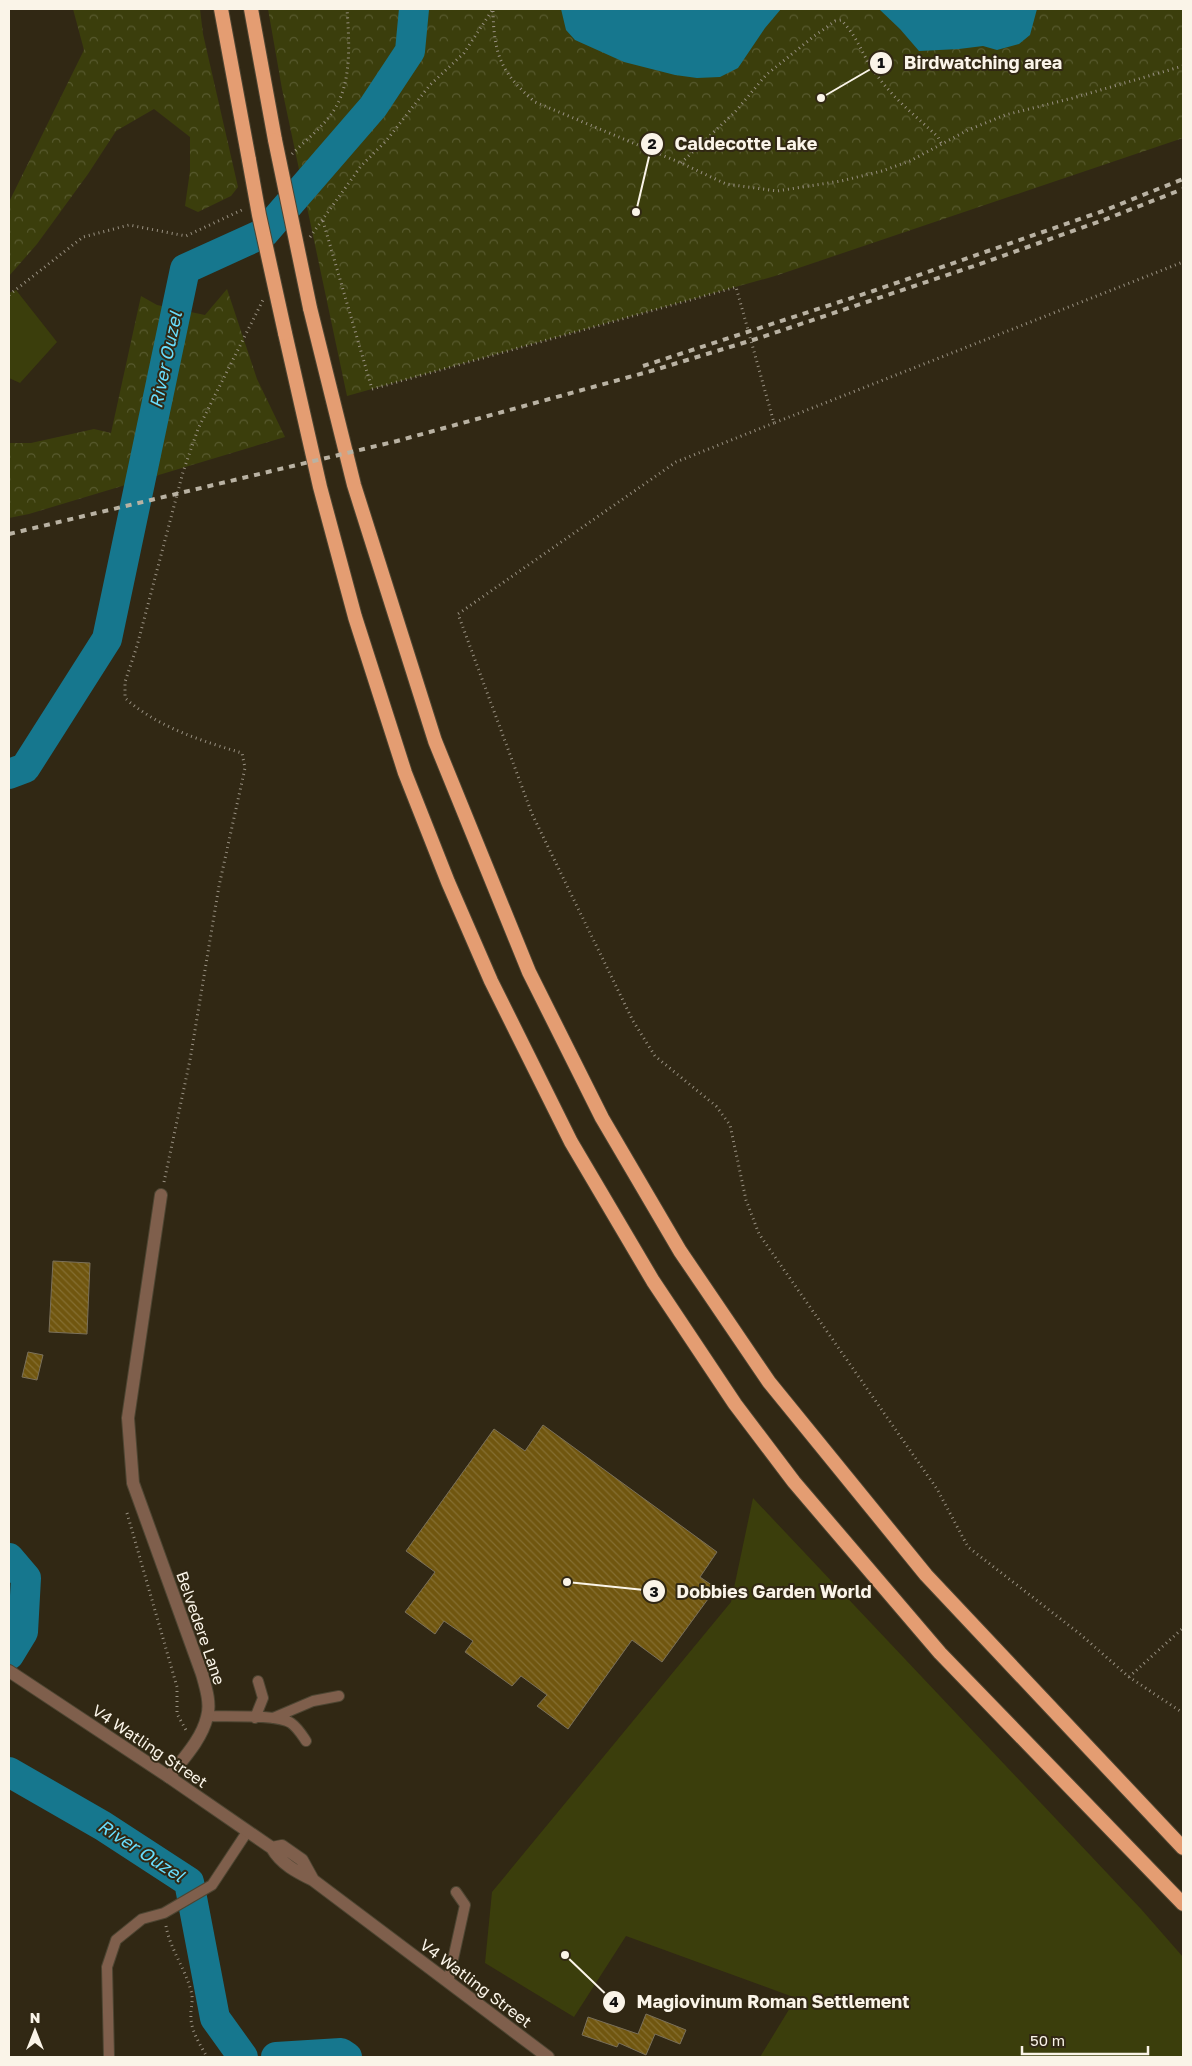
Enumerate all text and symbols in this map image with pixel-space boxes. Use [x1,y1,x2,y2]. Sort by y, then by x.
callout: Birdwatching area [869,46,1072,79]
text: Birdwatching area [904,51,1062,73]
text: 1 [877,53,885,71]
callout: Caldecotte Lake [639,128,827,161]
text: Caldecotte Lake [675,132,818,154]
text: 2 [647,134,657,152]
water label: River Ouzel [144,308,186,410]
street label: Belvedere Lane [172,1569,230,1687]
callout: Dobbies Garden World [642,1575,882,1608]
text: Dobbies Garden World [676,1580,872,1602]
text: 3 [649,1582,659,1600]
street label: V4 Watling Street [88,1700,212,1792]
water label: River Ouzel [94,1814,190,1887]
street label: V4 Watling Street [416,1934,536,2032]
callout: Magiovinum Roman Settlement [602,1985,920,2018]
text: Magiovinum Roman Settlement [637,1990,909,2012]
text: 4 [609,1992,619,2010]
north arrow [10,2006,60,2056]
text: N [30,2009,40,2026]
scale bar [1022,2024,1148,2056]
text: 50 m [1030,2031,1065,2049]

